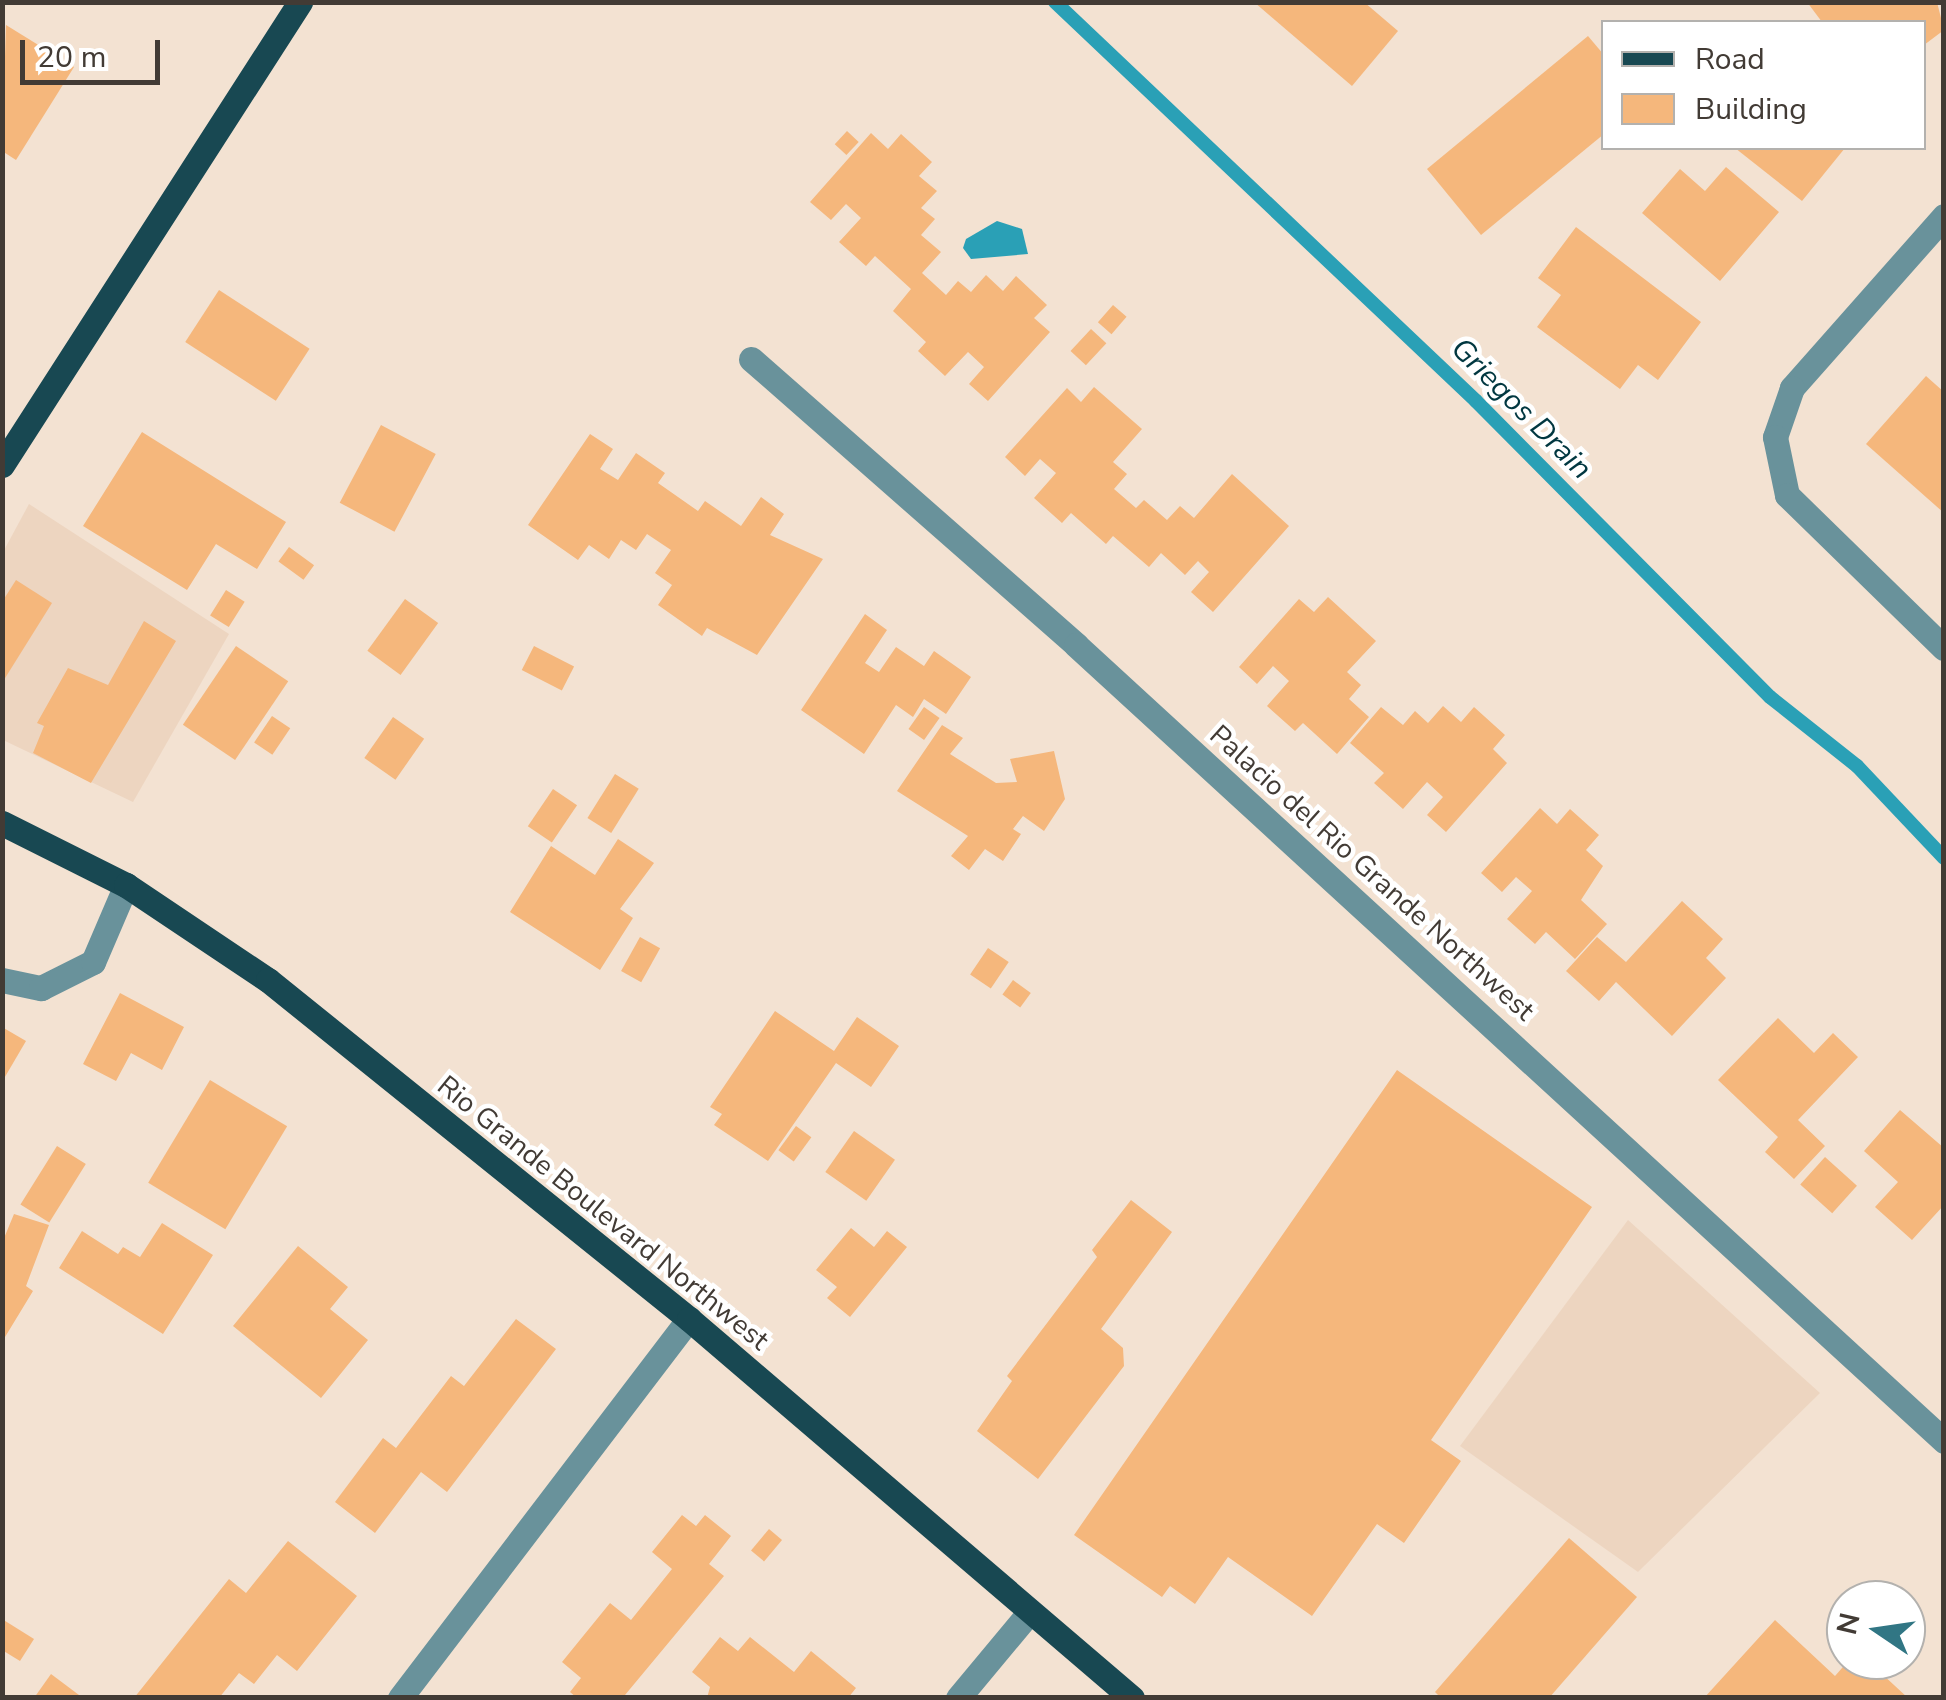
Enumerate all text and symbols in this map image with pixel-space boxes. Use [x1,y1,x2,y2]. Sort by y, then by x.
scale bar [25,20,165,82]
legend [1601,20,1926,150]
text: 20 m [37,37,106,78]
text: Road [1695,39,1765,80]
text: Building [1695,89,1807,130]
water label: Griegos Drain [1443,331,1599,487]
street label: Palacio del Rio Grande Northwest [1203,718,1541,1028]
street label: Rio Grande Boulevard Northwest [430,1069,776,1357]
north arrow [1826,1580,1926,1680]
text: N [1828,1609,1870,1638]

